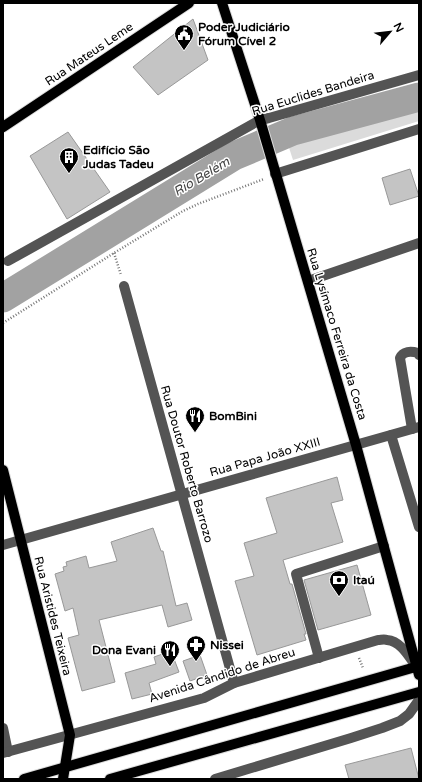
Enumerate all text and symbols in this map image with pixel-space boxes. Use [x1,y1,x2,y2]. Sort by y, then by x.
north arrow [370,12,410,52]
street label: Rua Mateus Leme [42,19,136,89]
place label: Poder Judiciário Fórum Cível 2 [198,20,290,48]
text: N [391,21,406,34]
public building icon: Poder Judiciário Fórum Cível 2 [173,23,195,51]
street label: Rua Euclides Bandeira [250,68,376,118]
place label: Edifício São Judas Tadeu [82,143,154,171]
building icon: Edifício São Judas Tadeu [58,146,80,174]
water label: Rio Belém [171,153,233,200]
street label: Rua Lysímaco Ferreira da Costa [304,246,370,422]
street label: Rua Doutor Roberto Barrozo [158,384,216,544]
restaurant icon: BomBini [184,405,206,433]
place label: BomBini [209,409,257,423]
street label: Rua Papa João XXIII [208,435,322,479]
street label: Rua Aristides Teixeira [31,555,75,677]
bank icon: Itaú [328,569,350,597]
place label: Itaú [353,573,375,587]
pharmacy icon: Nissei [185,634,207,662]
place label: Nissei [210,638,244,652]
restaurant icon: Dona Evani [159,639,181,667]
place label: Dona Evani [92,643,156,657]
street label: Avenida Cândido de Abreu [147,645,297,705]

